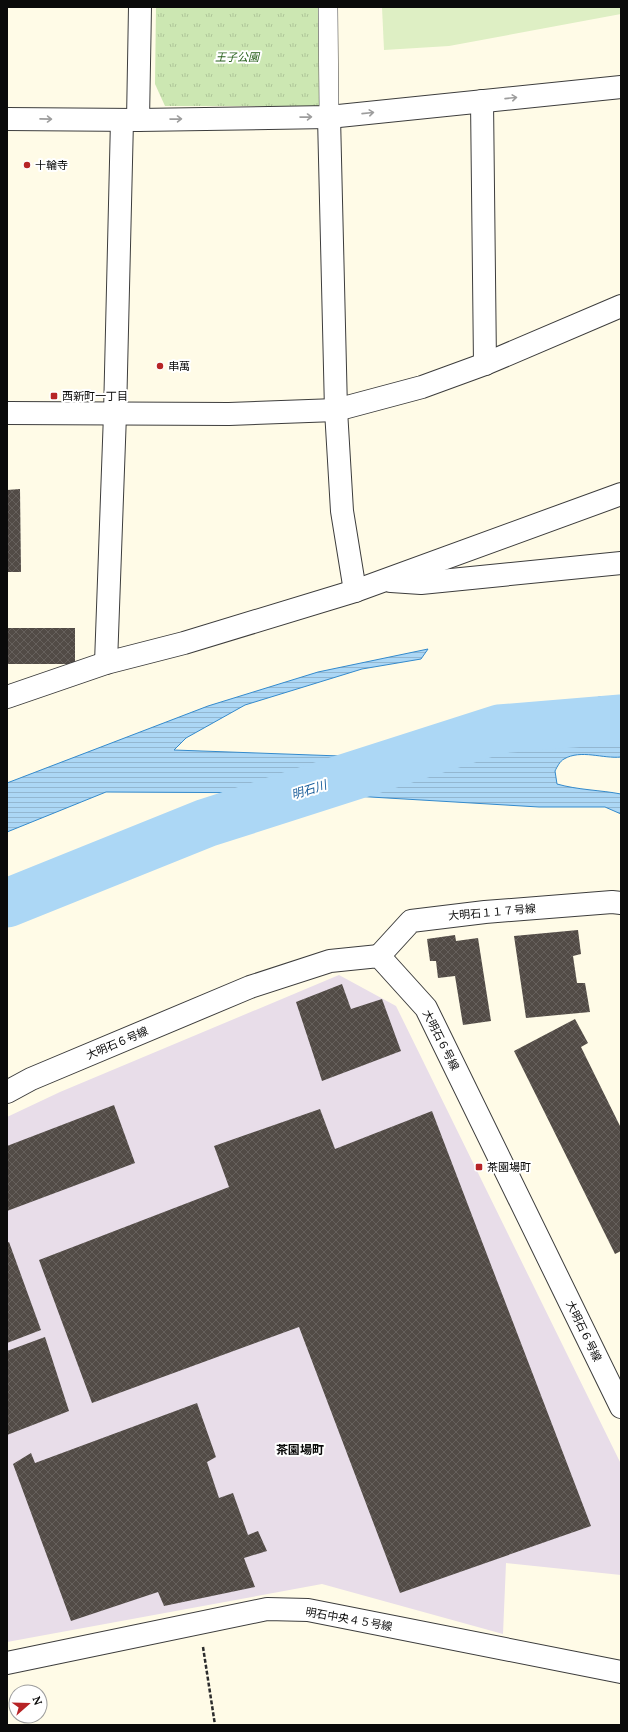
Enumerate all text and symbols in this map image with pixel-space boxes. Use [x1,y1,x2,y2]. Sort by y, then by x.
park label: 王子公園 [215,50,261,64]
one-way arrow [504,94,517,102]
one-way arrow [361,109,374,116]
one-way arrow [299,113,312,121]
one-way arrow [39,115,52,123]
one-way arrow [169,116,182,123]
place label: 十輪寺 [35,158,68,172]
marker: 十輪寺 [22,160,32,170]
place label: 串萬 [168,359,190,373]
marker: 串萬 [155,361,165,371]
place label: 西新町一丁目 [62,389,128,403]
marker: 西新町一丁目 [49,391,59,401]
water label: 明石川 [289,776,330,802]
street label: 大明石１１７号線 [448,901,536,923]
street label: 大明石６号線 [420,1007,462,1073]
street label: 大明石６号線 [84,1024,150,1062]
place label: 茶園場町 [487,1160,531,1174]
marker: 茶園場町 [474,1162,484,1172]
street label: 大明石６号線 [563,1298,605,1364]
district label: 茶園場町 [276,1442,324,1457]
street label: 明石中央４５号線 [304,1604,394,1634]
north arrow [8,1684,48,1724]
text: N [29,1694,46,1707]

